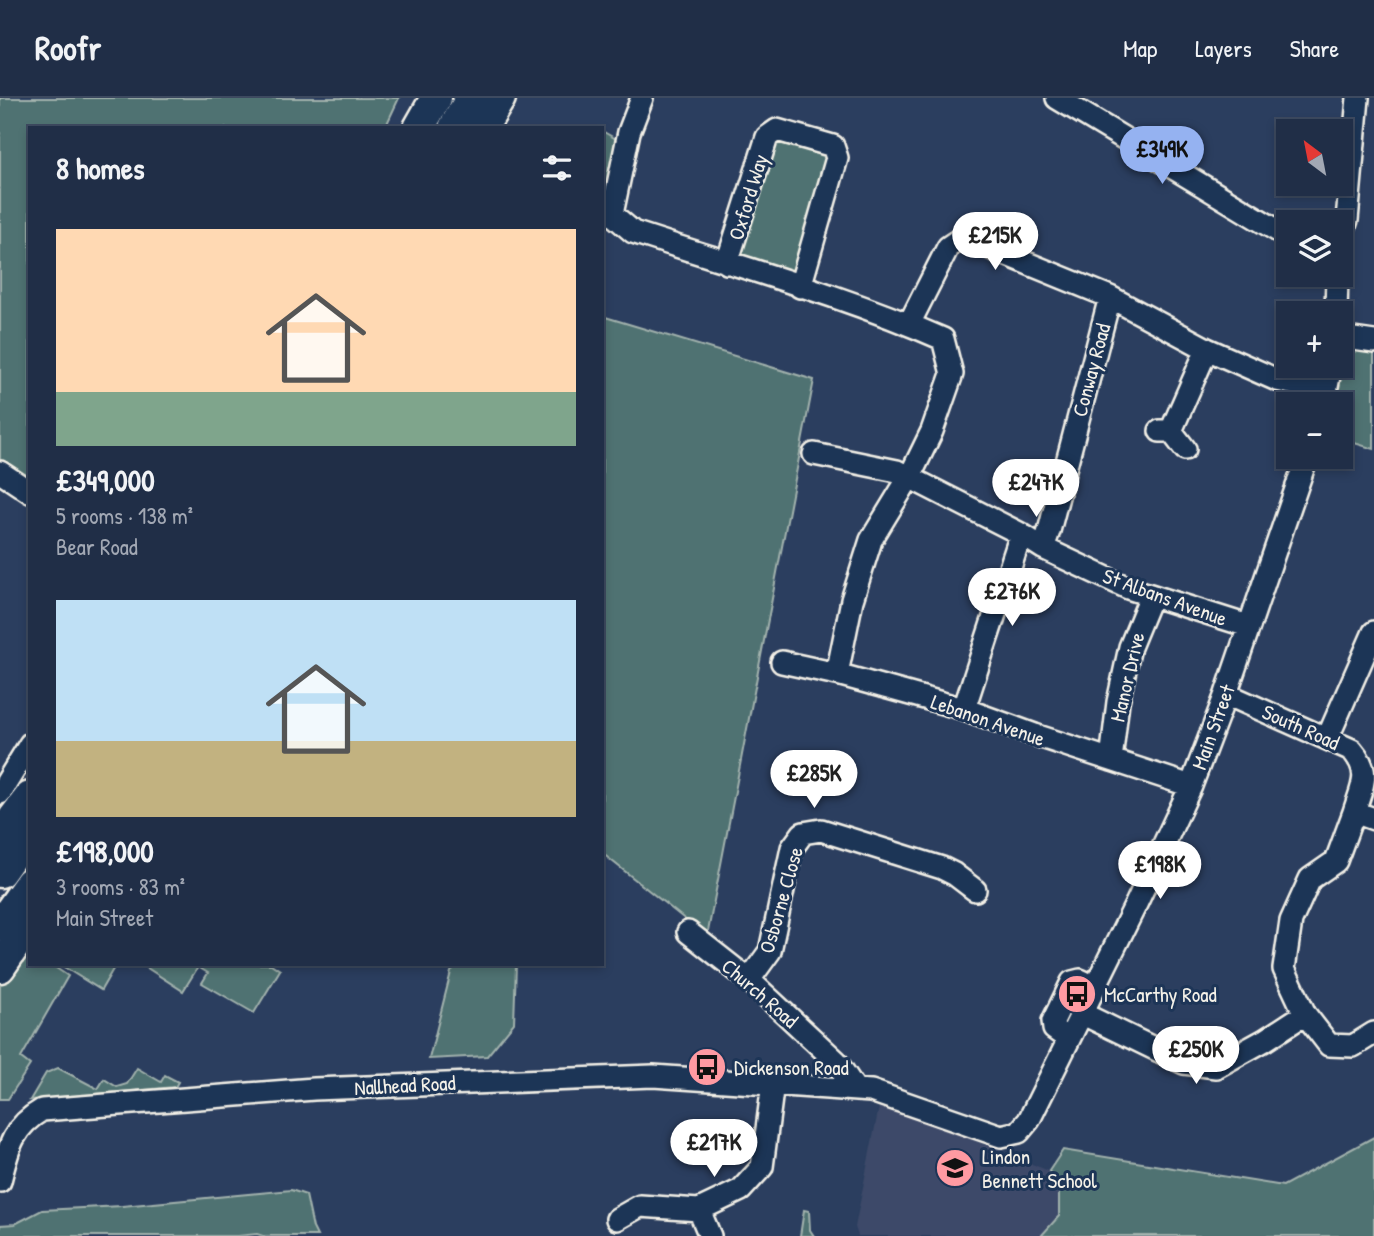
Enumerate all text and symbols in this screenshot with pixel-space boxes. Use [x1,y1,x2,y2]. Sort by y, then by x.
text: Roofr [35,26,101,70]
text: Map [1123,32,1157,64]
text: Layers [1195,32,1252,64]
text: Share [1290,32,1339,64]
north arrow [1276,119,1353,196]
map controls [1276,119,1353,469]
pin: £349K [1113,126,1211,186]
text: £349K [1136,133,1188,164]
text: 8 homes [56,148,144,188]
icon: filters [538,149,576,187]
street label: Oxford Way [721,150,775,243]
button: layers [1276,210,1353,287]
pin: £215K [946,212,1044,272]
text: £215K [968,219,1022,250]
icon: home [253,275,379,401]
button: + [1276,301,1353,378]
street label: Conway Road [1065,320,1117,420]
button: − [1276,392,1353,469]
text: £349,000 [56,460,155,500]
pin: £247K [987,460,1085,519]
text: £247K [1008,466,1064,497]
text: 5 rooms · 138 m² [56,500,193,531]
text: Bear Road [56,531,138,562]
street label: St Albans Avenue [1099,561,1231,633]
pin: £276K [963,568,1061,628]
text: £276K [984,575,1040,606]
street label: Manor Drive [1103,629,1151,725]
icon: home [253,646,379,772]
street label: Main Street [1184,680,1242,774]
street label: Lebanon Avenue [927,687,1049,753]
street label: South Road [1258,697,1344,757]
pin: £285K [765,750,863,810]
text: £285K [786,757,842,788]
text: £198,000 [56,831,154,871]
pin: £198K [1111,842,1209,901]
street label: Osborne Close [752,843,810,957]
text: £198K [1134,848,1186,879]
text: 3 rooms · 83 m² [56,871,185,902]
text: Main Street [56,902,153,933]
street label: Church Road [715,952,805,1034]
bus stop icon: McCarthy Road [1056,973,1098,1015]
place label: McCarthy Road [1104,980,1217,1009]
pin: £250K [1147,1026,1245,1086]
text: £250K [1168,1033,1224,1064]
bus stop icon: Dickenson Road [686,1046,728,1088]
place label: Dickenson Road [734,1053,849,1082]
street label: Nallhead Road [354,1068,456,1102]
pin: £217K [665,1119,763,1179]
text: £217K [686,1126,742,1157]
place label: Lindon Bennett School [982,1142,1097,1195]
school or university icon: Lindon Bennett School [934,1147,976,1189]

